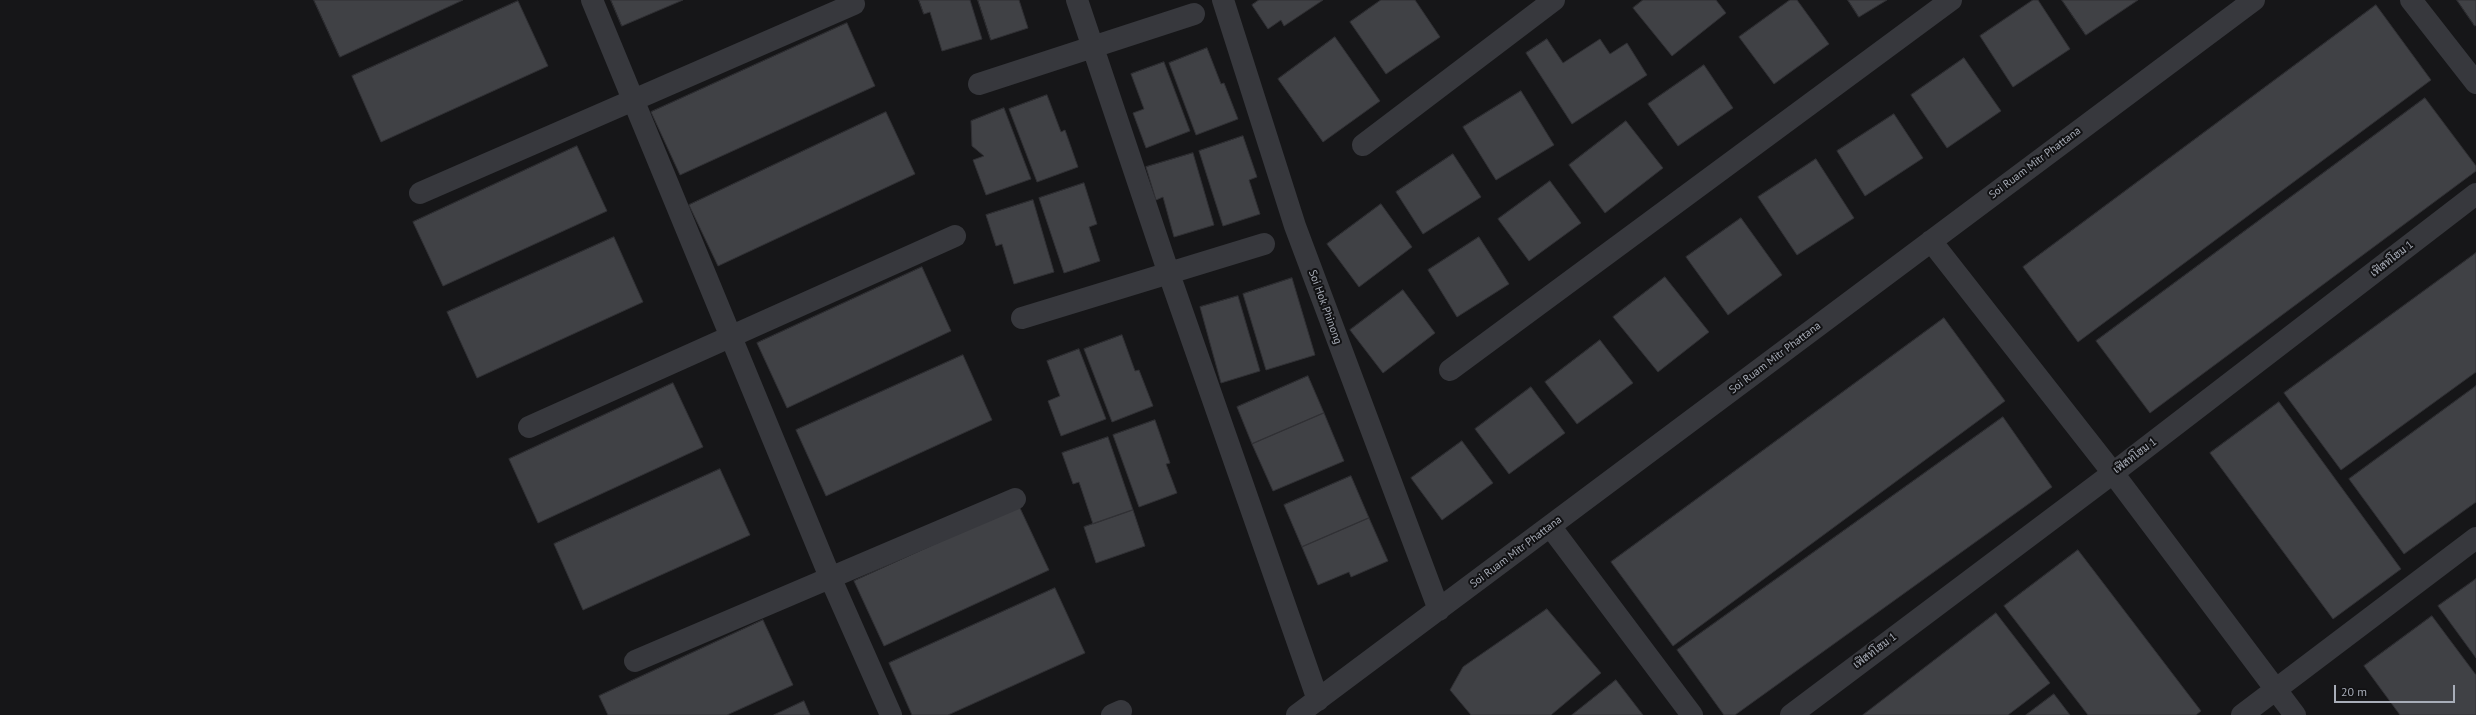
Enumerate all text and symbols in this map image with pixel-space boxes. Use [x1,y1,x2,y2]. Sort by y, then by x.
street label: Soi Ruam Mitr Phattana [1987,124,2083,202]
street label: เฟิสท์โฮม 1 [2368,238,2416,280]
street label: Soi Hok Phinong [1305,268,1345,346]
street label: Soi Ruam Mitr Phattana [1727,319,1823,397]
street label: เฟิสท์โฮม 1 [2111,435,2159,477]
street label: Soi Ruam Mitr Phattana [1468,513,1564,591]
street label: เฟิสท์โฮม 1 [1851,630,1899,672]
scale bar [2336,677,2457,703]
text: 20 m [2341,684,2367,699]

